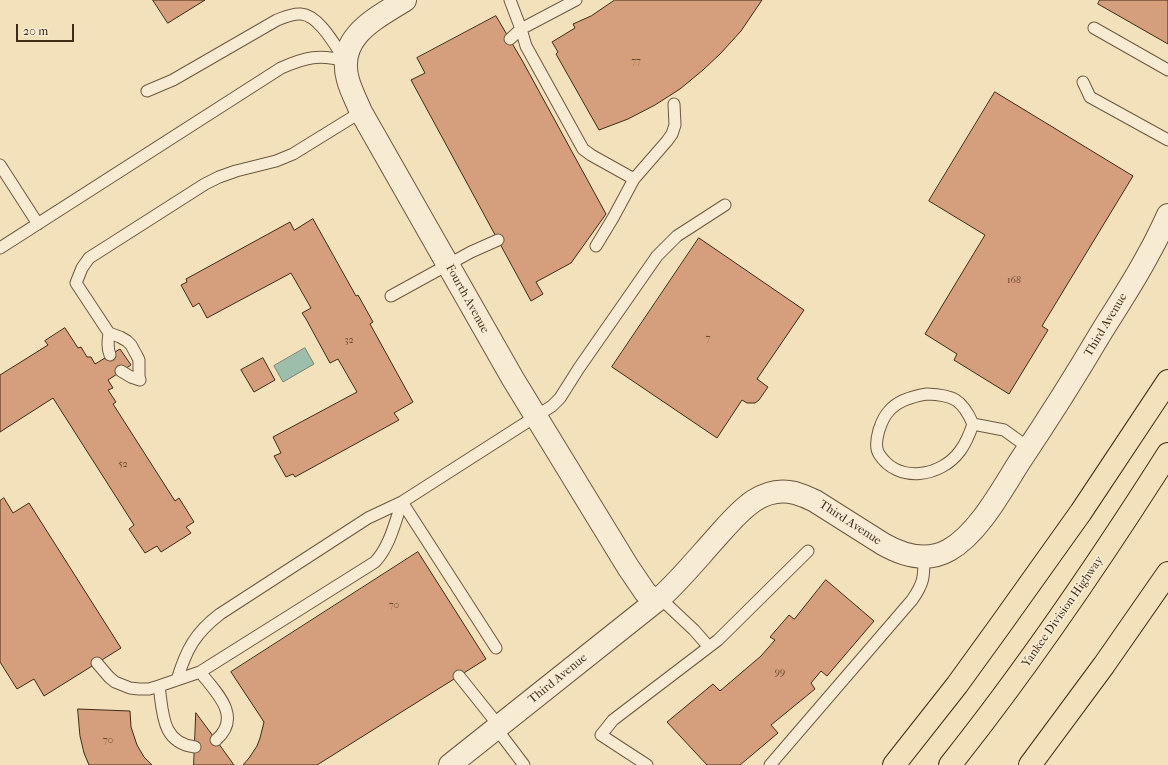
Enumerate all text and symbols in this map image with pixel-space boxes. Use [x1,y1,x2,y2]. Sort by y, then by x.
scale bar [18,16,76,42]
text: 20 m [23,24,48,38]
house number: 77 [631,56,641,68]
street label: Fourth Avenue [442,262,492,336]
house number: 168 [1007,275,1021,287]
street label: Third Avenue [1081,291,1131,359]
house number: 7 [706,333,710,345]
house number: 32 [344,335,354,347]
house number: 52 [118,459,128,471]
street label: Third Avenue [816,498,884,548]
street label: Yankee Division Highway [1019,554,1107,670]
house number: 70 [389,600,399,612]
street label: Third Avenue [526,651,590,707]
house number: 99 [775,667,785,679]
house number: 70 [103,735,113,747]

